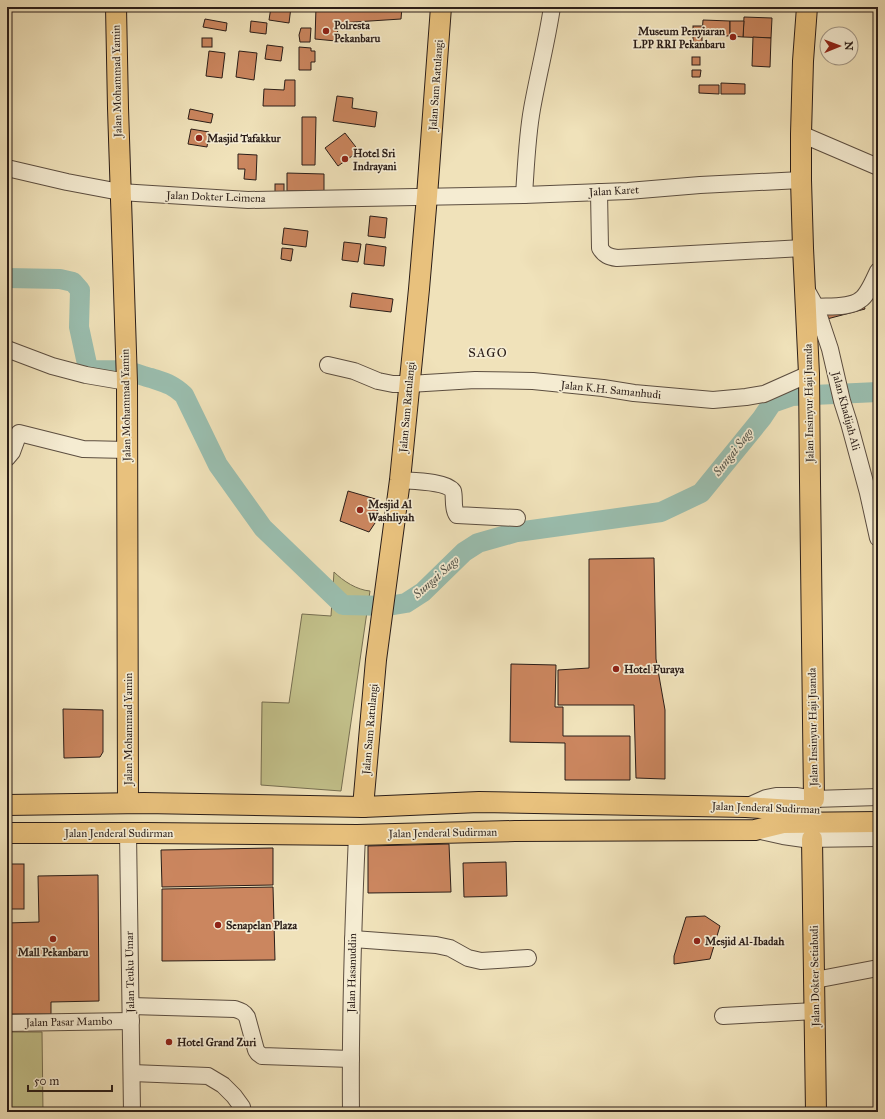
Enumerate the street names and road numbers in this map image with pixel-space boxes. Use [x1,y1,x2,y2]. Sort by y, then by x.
street label: Jalan Mohammad Yamin [110,25,125,138]
street label: Jalan Sam Ratulangi [426,39,447,132]
street label: Jalan Karet [588,183,639,200]
street label: Jalan Dokter Leimena [165,189,266,206]
street label: Jalan Insinyur Haji Juanda [801,343,818,464]
street label: Jalan Mohammad Yamin [119,349,134,462]
street label: Jalan Sam Ratulangi [396,361,418,454]
street label: Jalan Khadijah Ali [828,369,863,452]
street label: Jalan K.H. Samanhudi [559,378,662,403]
street label: Jalan Insinyur Haji Juanda [805,667,822,788]
street label: Jalan Mohammad Yamin [122,673,136,786]
street label: Jalan Sam Ratulangi [359,683,381,776]
street label: Jalan Jenderal Sudirman [711,800,820,817]
street label: Jalan Jenderal Sudirman [388,826,497,841]
street label: Jalan Jenderal Sudirman [64,827,173,841]
street label: Jalan Dokter Setiabudi [808,925,823,1028]
street label: Jalan Teuku Umar [123,930,138,1014]
street label: Jalan Hasanuddin [345,933,360,1014]
street label: Jalan Pasar Mambo [24,1015,113,1030]

